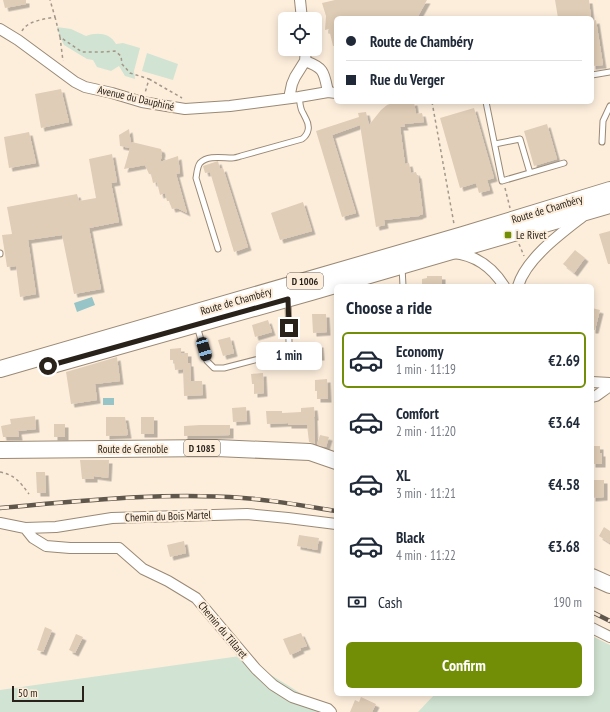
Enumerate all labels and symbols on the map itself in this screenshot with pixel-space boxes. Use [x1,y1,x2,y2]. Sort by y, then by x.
street label: Avenue du Dauphiné [96,82,176,114]
street label: Route de Chambéry [510,191,585,226]
place label: Le Rivet [516,228,546,242]
marker: Le Rivet [503,230,513,240]
road number: D 1006 [287,273,323,289]
street label: Route de Chambéry [199,284,274,318]
route end [280,319,298,337]
car [195,336,213,362]
callout: 1 min [256,342,322,370]
route start [39,357,57,375]
road number: D 1085 [184,440,220,456]
street label: Route de Grenoble [98,442,169,456]
street label: Chemin du Bois Martel [125,507,212,524]
street label: Chemin du Tillaret [195,599,251,661]
scale bar [12,684,84,703]

